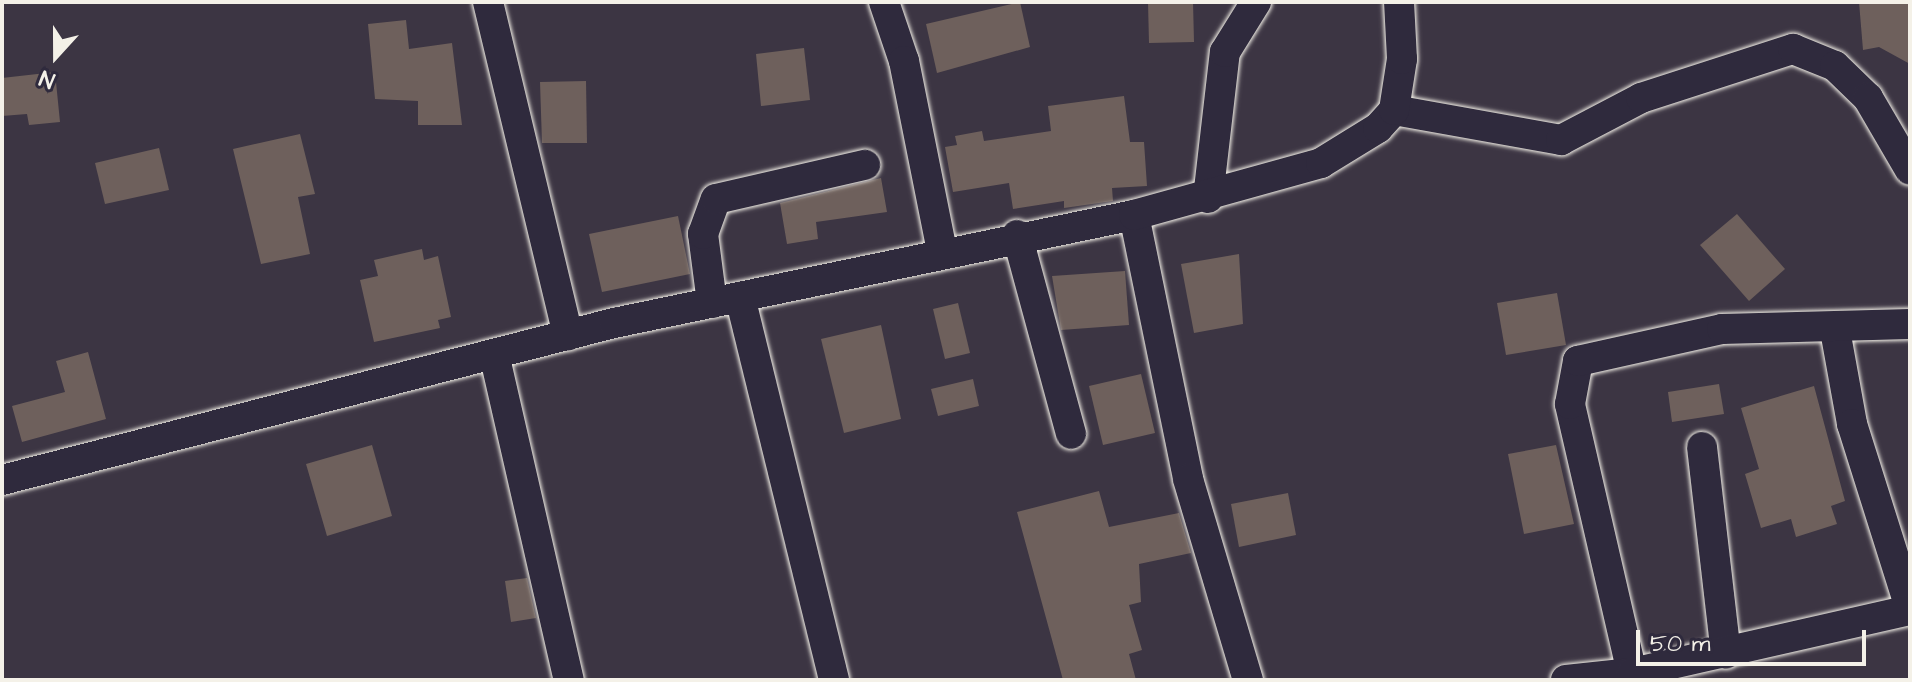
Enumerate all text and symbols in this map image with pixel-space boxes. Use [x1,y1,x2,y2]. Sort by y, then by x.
north arrow [16,16,96,96]
text: N [35,62,59,96]
scale bar [1640,614,1870,664]
text: 50 m [1650,627,1710,661]

